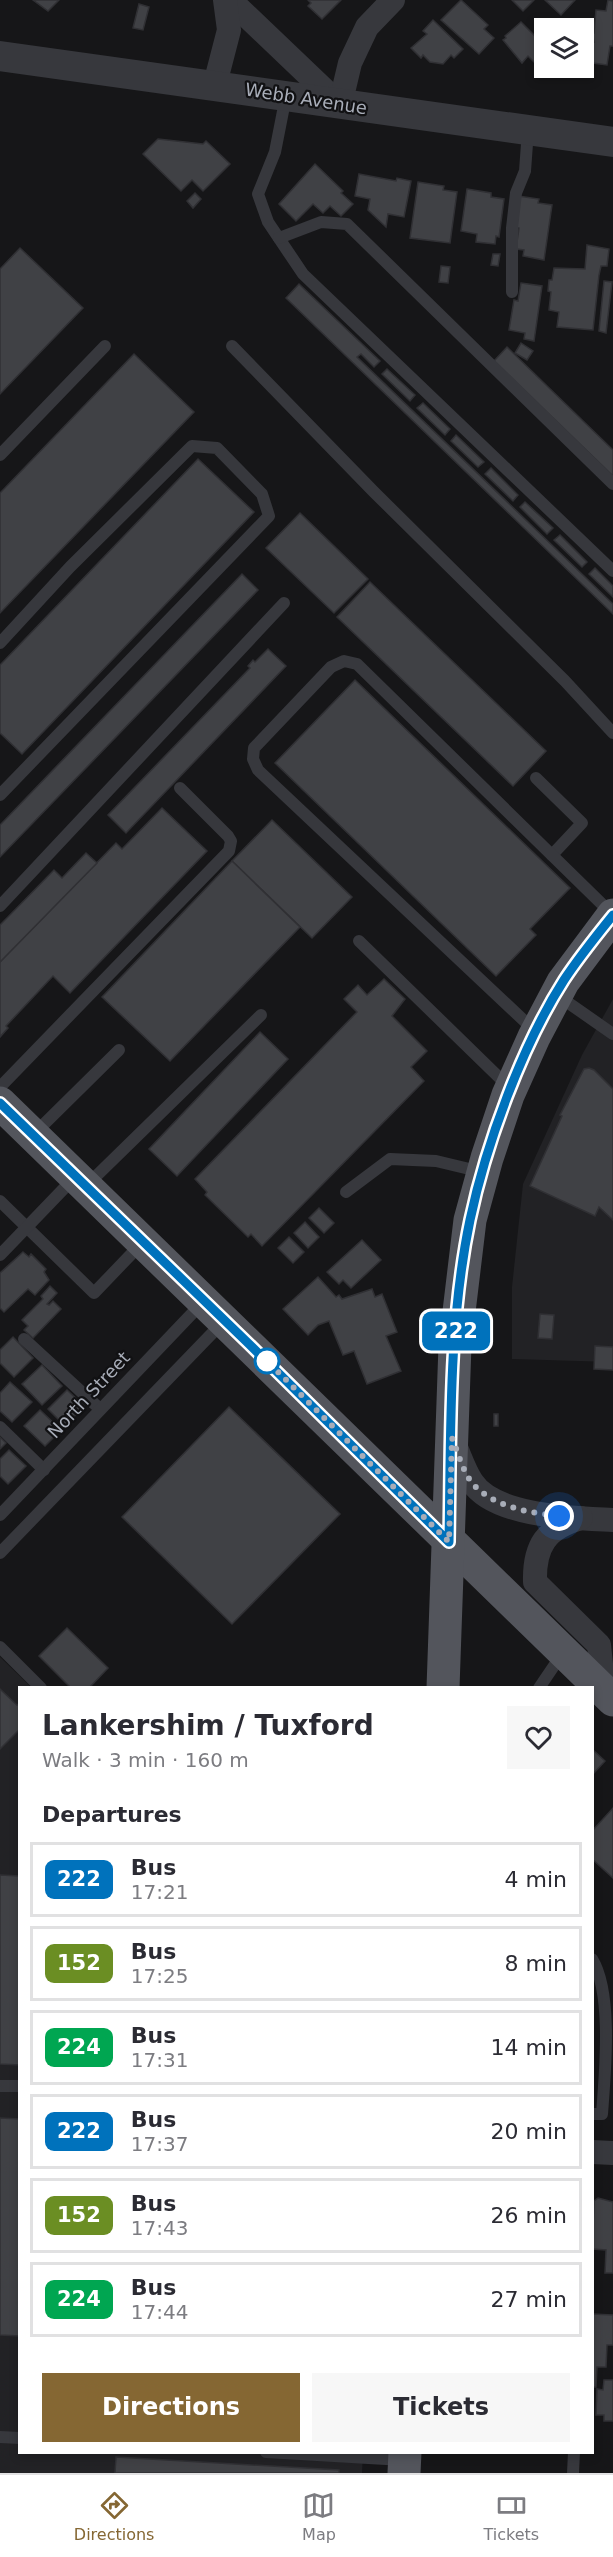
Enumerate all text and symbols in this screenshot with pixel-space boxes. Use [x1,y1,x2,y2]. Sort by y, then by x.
map controls [534,18,594,78]
button: layers [534,18,594,78]
street label: Webb Avenue [244,78,369,119]
line badge: 222 [422,1312,490,1350]
text: 222 [434,1319,478,1343]
street label: North Street [43,1347,134,1442]
unlabelled marker [254,1348,280,1374]
your location [544,1501,574,1531]
button: heart [507,1706,570,1769]
text: Lankershim / Tuxford [42,1709,374,1742]
text: Walk · 3 min · 160 m [42,1748,249,1772]
text: Departures [42,1802,182,1827]
text: Bus [131,1855,176,1880]
text: 222 [57,1867,101,1891]
text: 4 min [505,1867,567,1892]
text: 17:21 [131,1880,188,1904]
text: Bus [131,1939,176,1964]
text: 152 [57,1951,101,1975]
text: 8 min [505,1951,567,1976]
text: 17:25 [131,1964,188,1988]
text: Bus [131,2023,176,2048]
text: 224 [57,2035,101,2059]
text: 14 min [491,2035,567,2060]
text: 17:31 [131,2048,188,2072]
text: Bus [131,2107,176,2132]
text: 222 [57,2119,101,2143]
text: 20 min [491,2119,567,2144]
text: 17:37 [131,2132,188,2156]
text: Bus [131,2191,176,2216]
text: 152 [57,2203,101,2227]
text: 26 min [491,2203,567,2228]
text: 17:43 [131,2216,188,2240]
text: Bus [131,2275,176,2300]
text: 224 [57,2287,101,2311]
text: 27 min [491,2287,567,2312]
text: 17:44 [131,2300,188,2324]
button: Directions [42,2373,300,2442]
button: Tickets [312,2373,570,2442]
tab: Directions [74,2489,154,2544]
tab: Map [302,2489,336,2544]
tab: Tickets [483,2489,539,2544]

